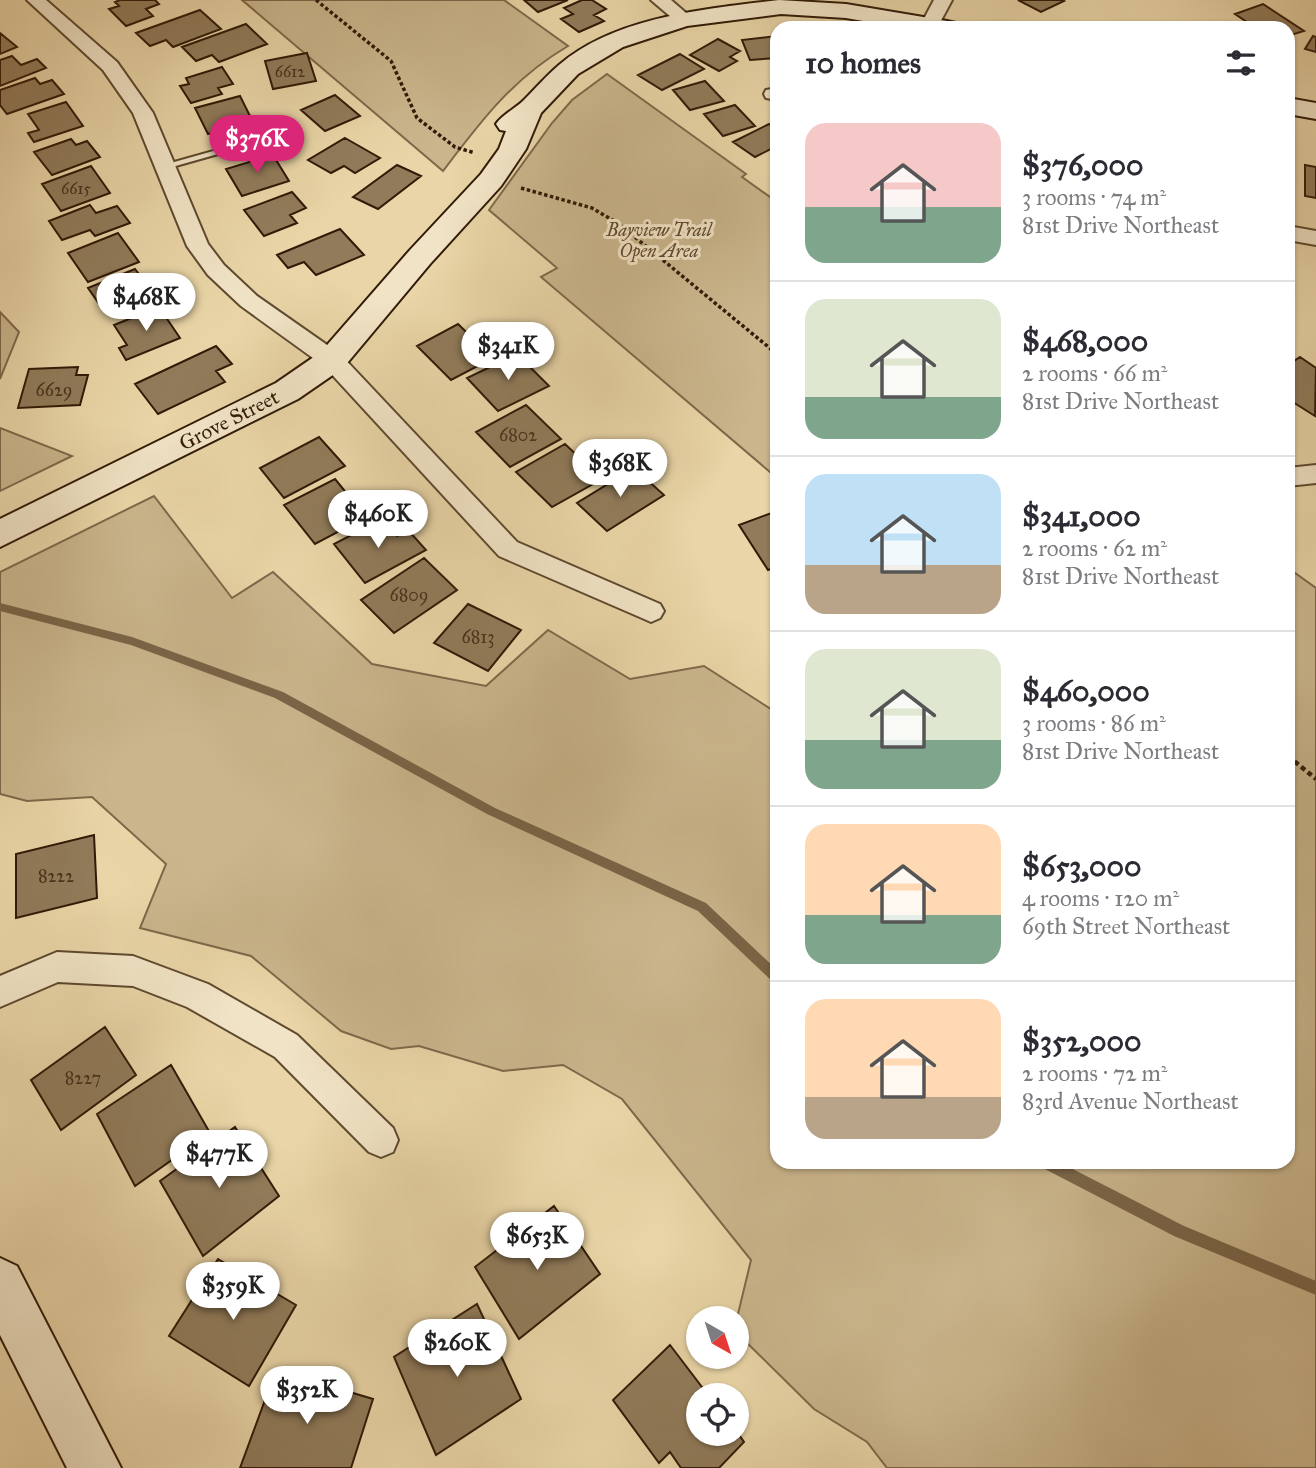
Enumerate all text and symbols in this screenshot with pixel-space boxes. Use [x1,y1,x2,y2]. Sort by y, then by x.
icon: filters [1222,44,1260,82]
text: 10 homes [805,45,921,81]
house number: 6612 [275,62,305,81]
pin: $376K [208,116,306,175]
text: $376K [225,124,289,152]
text: $376,000 [1022,147,1143,183]
icon: home [861,151,945,235]
house number: 6615 [61,179,92,198]
text: 3 rooms · 74 m² [1022,183,1166,211]
text: 81st Drive Northeast [1022,211,1219,239]
park label: Bayview Trail Open Area [605,219,714,263]
pin: $468K [97,274,195,333]
text: $468K [113,282,179,310]
pin: $341K [459,322,557,382]
text: $468,000 [1022,323,1148,359]
icon: home [861,327,945,411]
text: $341K [477,331,539,359]
text: 2 rooms · 66 m² [1022,359,1167,387]
house number: 6629 [35,379,73,401]
street label: Grove Street [175,383,284,456]
text: 81st Drive Northeast [1022,387,1219,415]
house number: 6802 [499,424,537,446]
pin: $368K [571,440,669,499]
text: $368K [588,448,652,476]
pin: $460K [329,490,427,550]
text: $341,000 [1022,498,1141,534]
text: $460K [344,499,412,527]
icon: home [861,502,945,586]
text: 2 rooms · 62 m² [1022,534,1167,562]
text: 81st Drive Northeast [1022,562,1219,590]
house number: 6809 [390,584,428,606]
house number: 6813 [461,626,495,648]
text: $460,000 [1022,673,1150,709]
icon: home [861,677,945,761]
text: 3 rooms · 86 m² [1022,709,1166,737]
text: 81st Drive Northeast [1022,737,1219,765]
text: $653,000 [1022,848,1141,884]
icon: home [861,852,945,936]
house number: 8222 [38,865,74,887]
text: 4 rooms · 120 m² [1022,884,1179,912]
text: 69th Street Northeast [1022,912,1230,940]
text: $352,000 [1022,1023,1142,1059]
icon: home [861,1027,945,1111]
text: 2 rooms · 72 m² [1022,1059,1167,1087]
house number: 8227 [65,1067,101,1089]
text: 83rd Avenue Northeast [1022,1087,1239,1115]
pin: $477K [170,1130,268,1190]
text: $477K [186,1139,252,1167]
pin: $653K [488,1212,586,1272]
text: $653K [506,1221,568,1249]
pin: $359K [184,1262,282,1322]
text: $359K [202,1271,264,1299]
north arrow [686,1306,749,1368]
map controls [686,1306,749,1446]
pin: $260K [408,1320,506,1379]
text: $260K [424,1328,490,1356]
pin: $352K [258,1366,356,1426]
text: $352K [276,1375,338,1403]
button: locate [686,1383,749,1446]

